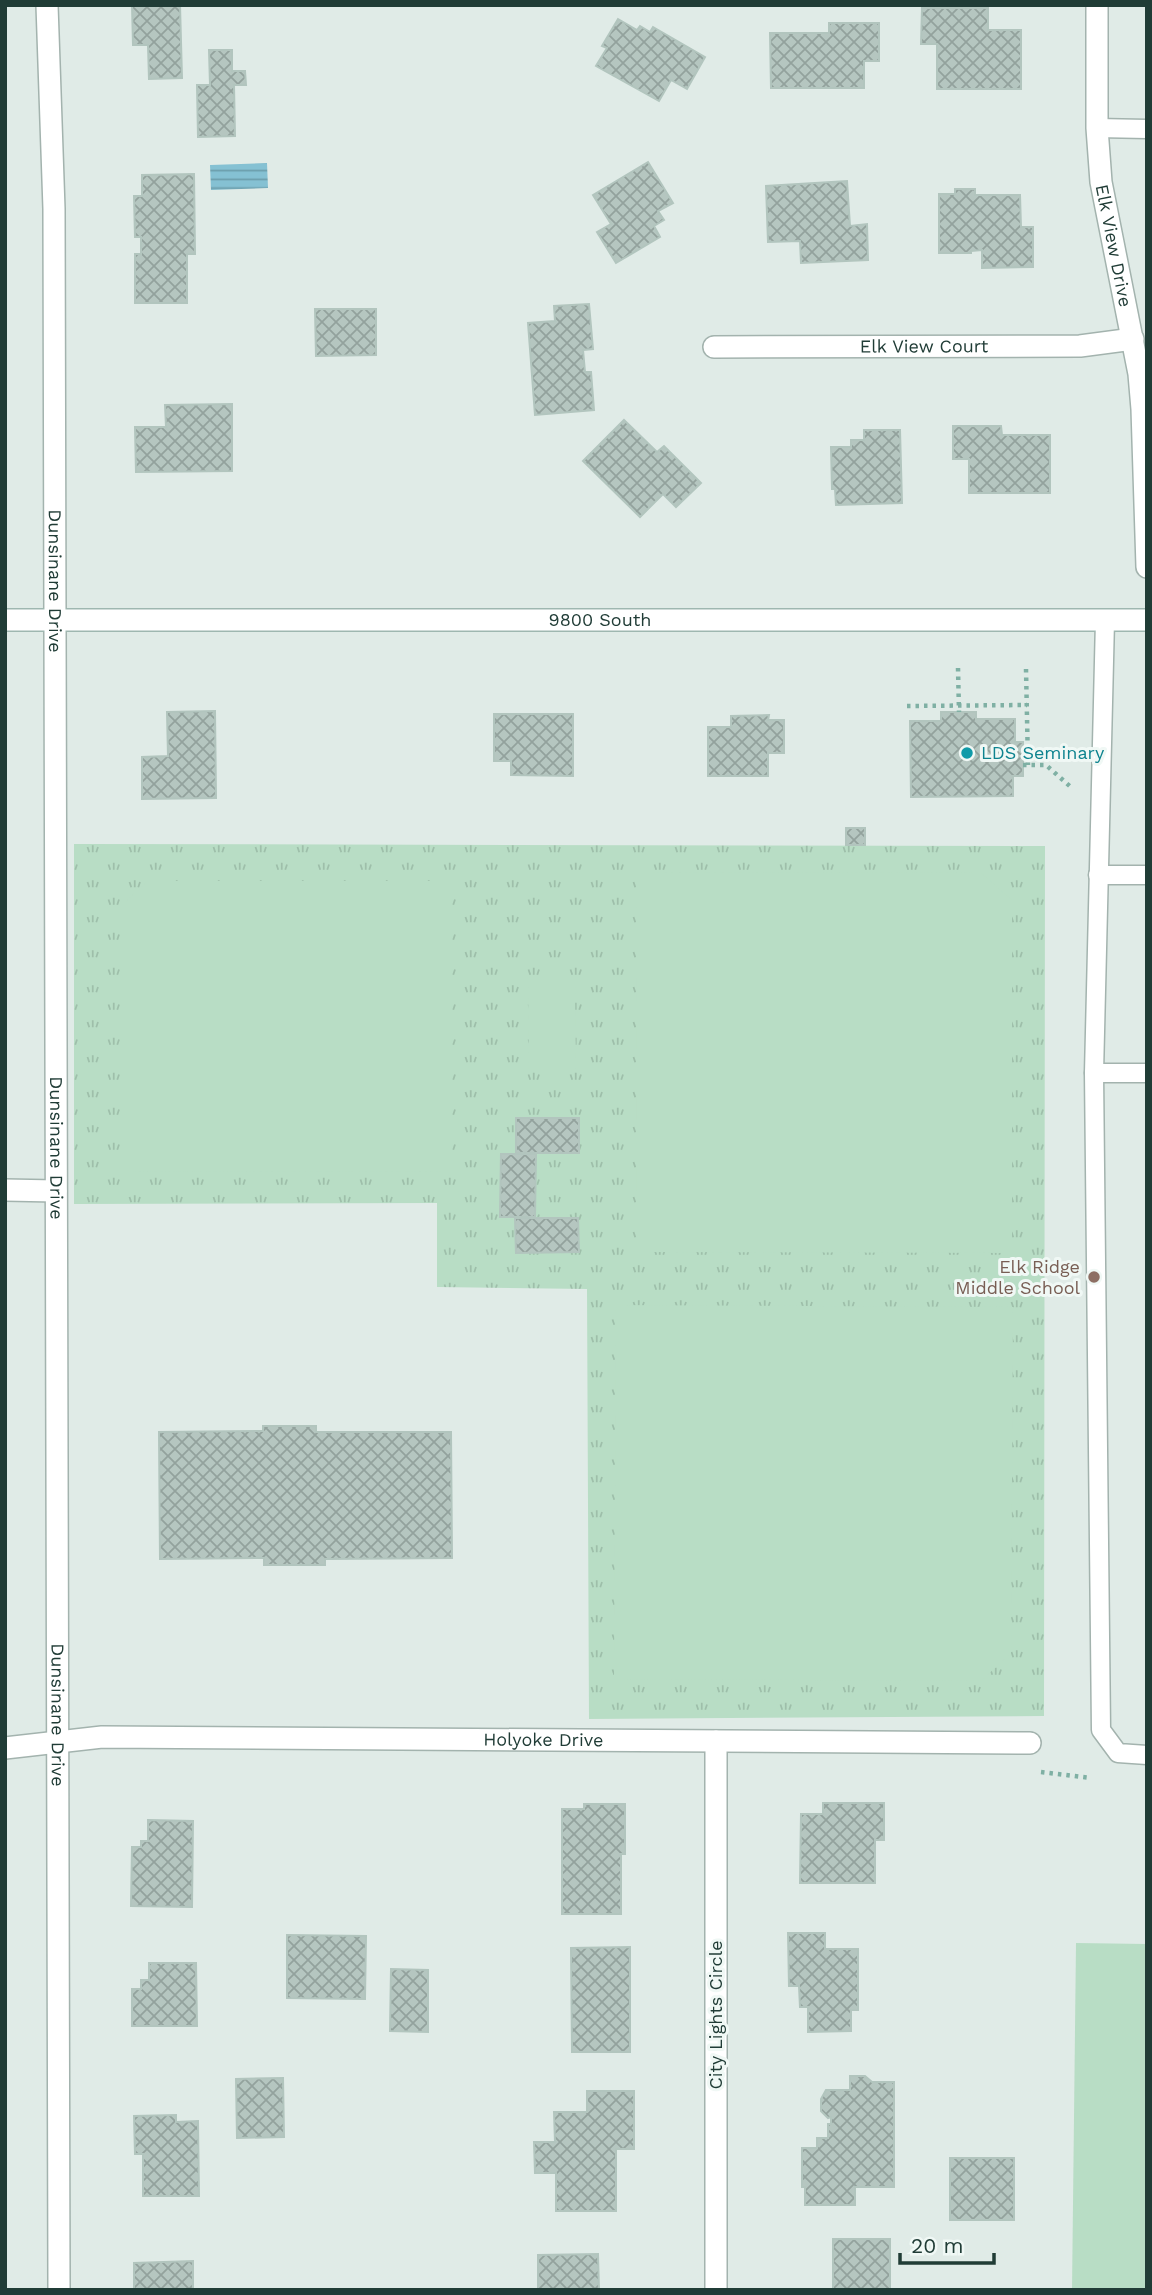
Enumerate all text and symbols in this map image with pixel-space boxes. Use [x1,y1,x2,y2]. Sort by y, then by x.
street label: Elk View Drive [1092,182,1136,309]
street label: Elk View Court [860,335,989,357]
street label: Dunsinane Drive [45,509,66,653]
street label: 9800 South [549,609,651,630]
place label: LDS Seminary [981,742,1105,763]
marker: LDS Seminary [959,745,975,761]
street label: Dunsinane Drive [46,1076,67,1220]
place label: Elk Ridge Middle School [955,1256,1080,1298]
marker: Elk Ridge Middle School [1086,1269,1102,1285]
street label: Dunsinane Drive [47,1643,69,1787]
street label: Holyoke Drive [483,1728,604,1750]
street label: City Lights Circle [705,1940,726,2090]
scale bar [900,2222,995,2266]
text: 20 m [911,2233,963,2258]

